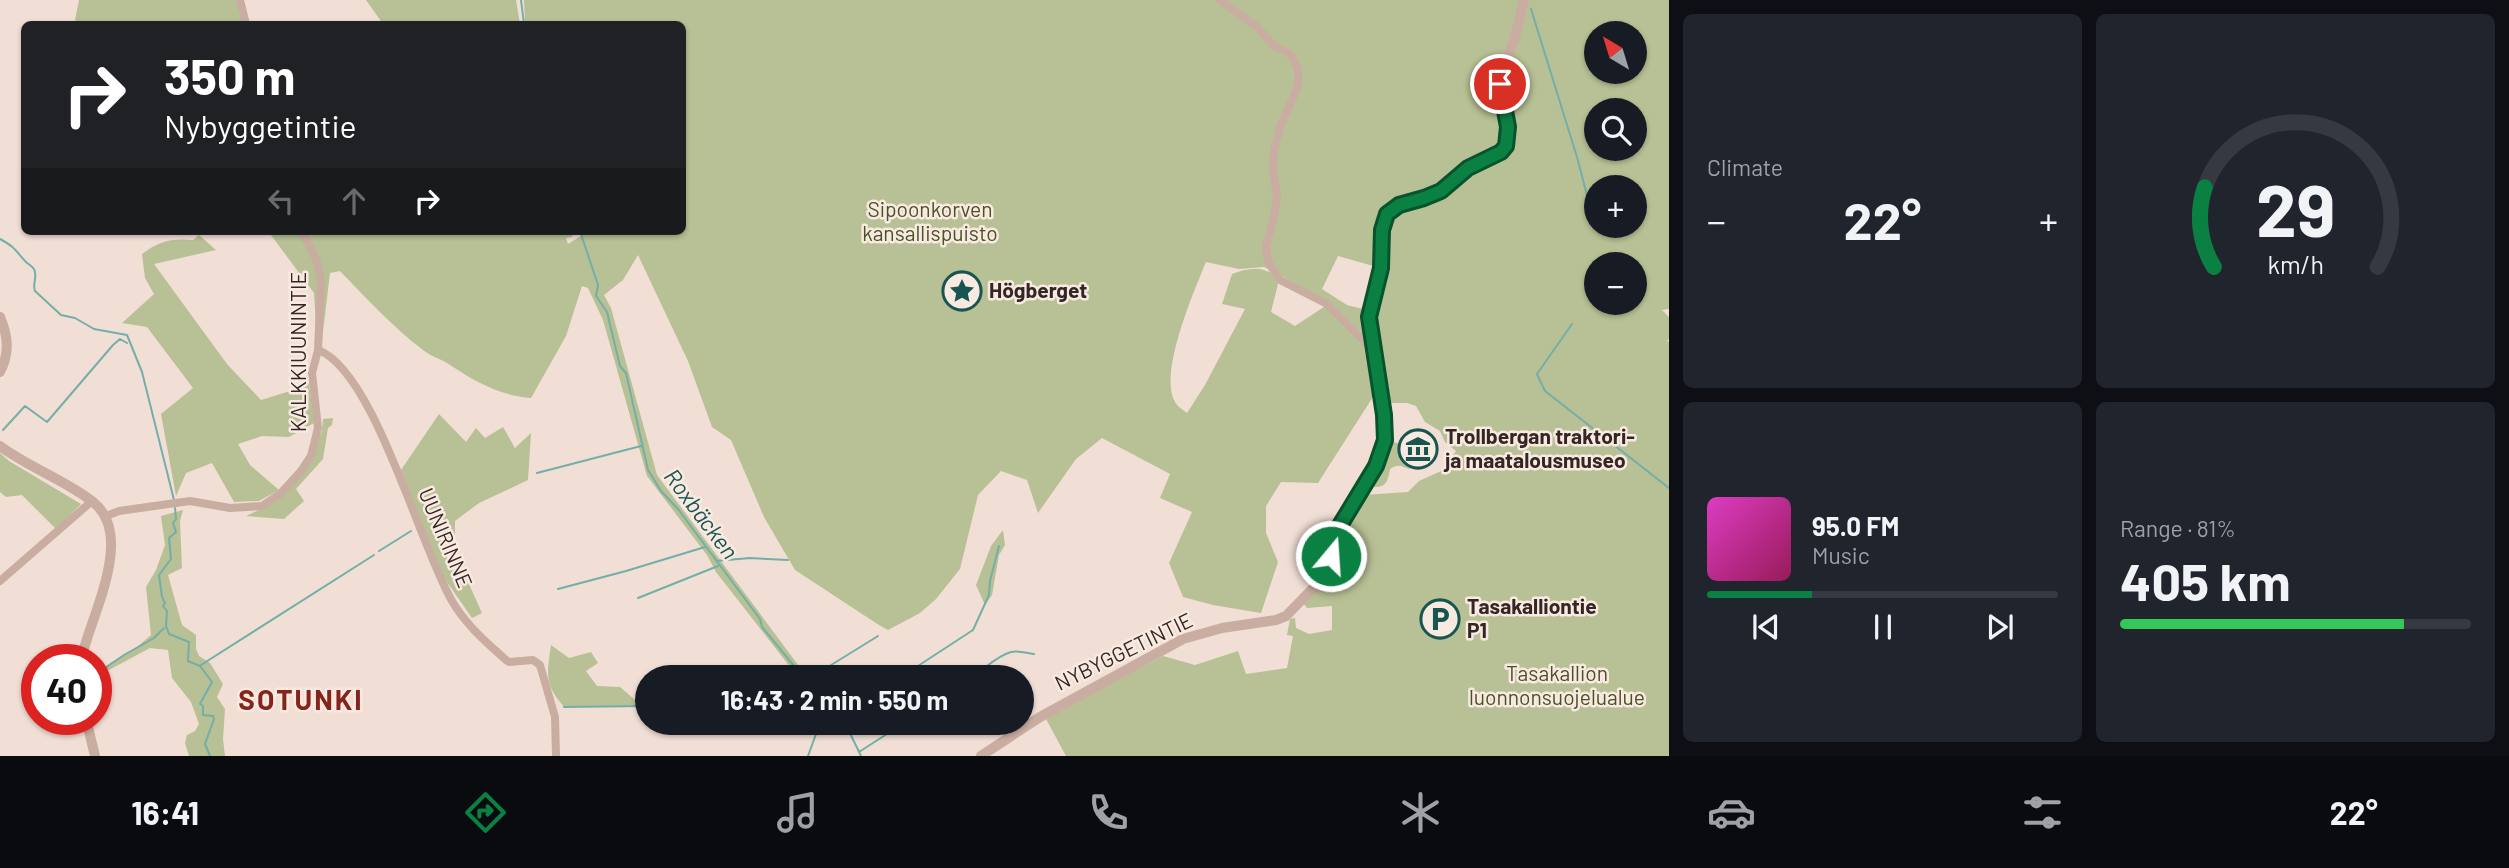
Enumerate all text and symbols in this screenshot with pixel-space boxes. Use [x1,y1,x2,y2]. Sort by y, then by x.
north arrow [1584,21,1647,84]
map controls [1584,21,1647,315]
text: 350 m [164,46,296,105]
icon: right [49,49,140,140]
pin [1470,54,1530,114]
icon: arrive [1481,65,1519,103]
button: search [1584,98,1647,161]
text: Nybyggetintie [164,106,357,144]
text: Climate [1707,153,1783,181]
text: 29 [2256,164,2335,252]
button: + [1584,175,1647,238]
icon: left [262,182,300,220]
icon: ahead [335,182,373,220]
icon: right [408,182,446,220]
text: 22° [1844,188,1921,250]
park label: Sipoonkorven kansallispuisto [862,196,998,245]
text: − [1707,197,1726,243]
text: + [2039,197,2058,243]
text: km/h [2267,249,2324,279]
button: − [1584,252,1647,315]
place icon: Högberget [941,270,983,312]
street label: KALKKIUUNINTIE [285,272,310,432]
place label: Högberget [989,277,1087,302]
place label: Trollbergan traktori- ja maatalousmuseo [1443,423,1635,472]
museum icon: Trollbergan traktori- ja maatalousmuseo [1397,428,1439,470]
water label: Roxbäcken [659,463,745,564]
street label: UUNIRINNE [414,484,479,591]
text: 95.0 FM [1812,510,1899,541]
text: Range · 81% [2120,514,2236,542]
position arrow [1294,519,1368,593]
text: Music [1812,541,1870,569]
text: 405 km [2120,549,2291,611]
place label: Tasakalliontie P1 [1467,593,1597,642]
parking icon: Tasakalliontie P1 [1419,598,1461,640]
street label: NYBYGGETINTIE [1050,607,1196,695]
icon: previous [1747,608,1785,646]
icon: pause [1864,608,1902,646]
icon: next [1981,608,2019,646]
speed limit sign: 40 [21,644,112,735]
park label: Tasakallion luonnonsuojelualue [1469,660,1645,709]
district label: SOTUNKI [238,682,364,716]
text: 16:43 · 2 min · 550 m [721,684,948,715]
icon: directions [461,788,510,837]
icon: music [773,788,822,837]
icon: phone [1084,788,1133,837]
icon: climate [1396,788,1445,837]
icon: car [1707,788,1756,837]
icon: filters [2018,788,2067,837]
text: 16:41 [131,793,199,831]
text: 22° [2330,793,2378,831]

